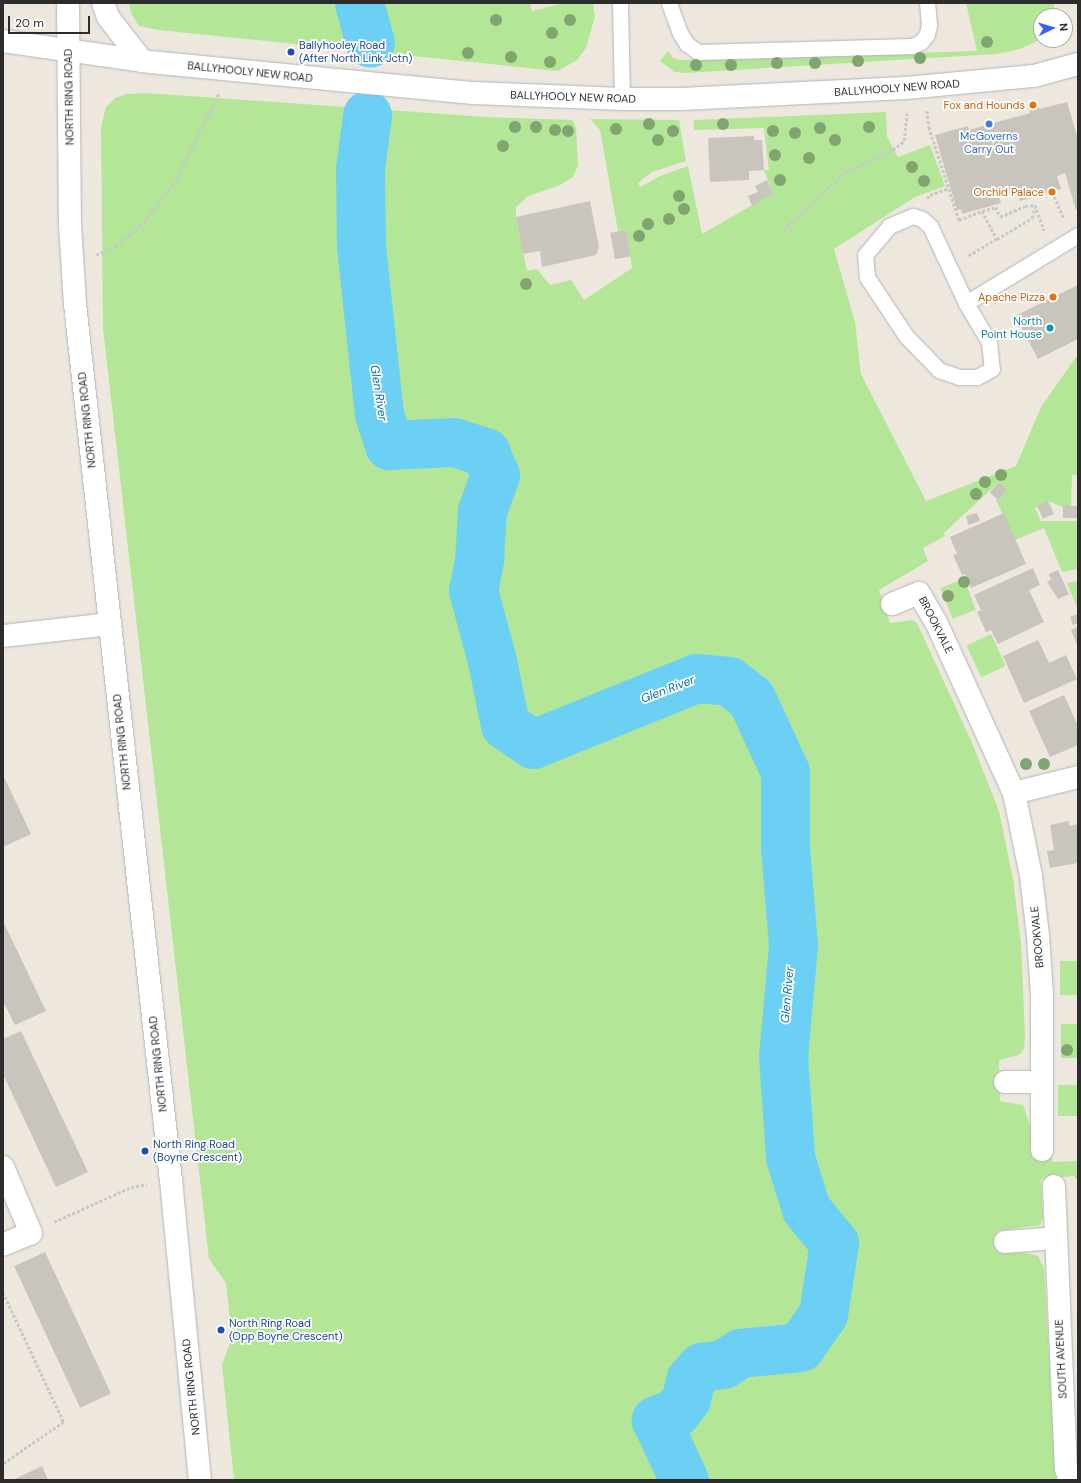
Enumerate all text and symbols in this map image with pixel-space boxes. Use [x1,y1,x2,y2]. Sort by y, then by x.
scale bar [10,8,92,34]
north arrow [1033,8,1073,48]
text: 20 m [15,15,44,31]
text: N [1057,22,1071,32]
place label: Ballyhooley Road (After North Link Jctn) [299,39,412,65]
marker: Ballyhooley Road (After North Link Jctn) [286,47,296,57]
street label: NORTH RING ROAD [62,49,76,145]
street label: BALLYHOOLY NEW ROAD [187,59,313,85]
street label: BALLYHOOLY NEW ROAD [834,77,960,99]
street label: BALLYHOOLY NEW ROAD [510,88,636,106]
place label: Fox and Hounds [944,98,1025,112]
marker: Fox and Hounds [1028,100,1038,110]
marker: McGoverns Carry Out [984,119,994,129]
place label: McGoverns Carry Out [960,130,1018,156]
place label: Orchid Palace [973,185,1044,199]
marker: Orchid Palace [1047,187,1057,197]
place label: Apache Pizza [978,290,1045,304]
marker: Apache Pizza [1048,292,1058,302]
place label: North Point House [981,315,1042,341]
marker: North Point House [1045,323,1055,333]
water label: Glen River [366,364,390,422]
street label: NORTH RING ROAD [75,371,99,469]
street label: BROOKVALE [916,594,956,656]
water label: Glen River [639,673,697,707]
street label: NORTH RING ROAD [110,693,134,791]
street label: BROOKVALE [1028,905,1046,969]
water label: Glen River [778,966,798,1024]
street label: NORTH RING ROAD [146,1015,170,1113]
place label: North Ring Road (Boyne Crescent) [153,1138,242,1164]
marker: North Ring Road (Boyne Crescent) [140,1146,150,1156]
place label: North Ring Road (Opp Boyne Crescent) [229,1317,343,1343]
street label: SOUTH AVENUE [1052,1319,1070,1399]
marker: North Ring Road (Opp Boyne Crescent) [216,1325,226,1335]
street label: NORTH RING ROAD [179,1338,203,1436]

